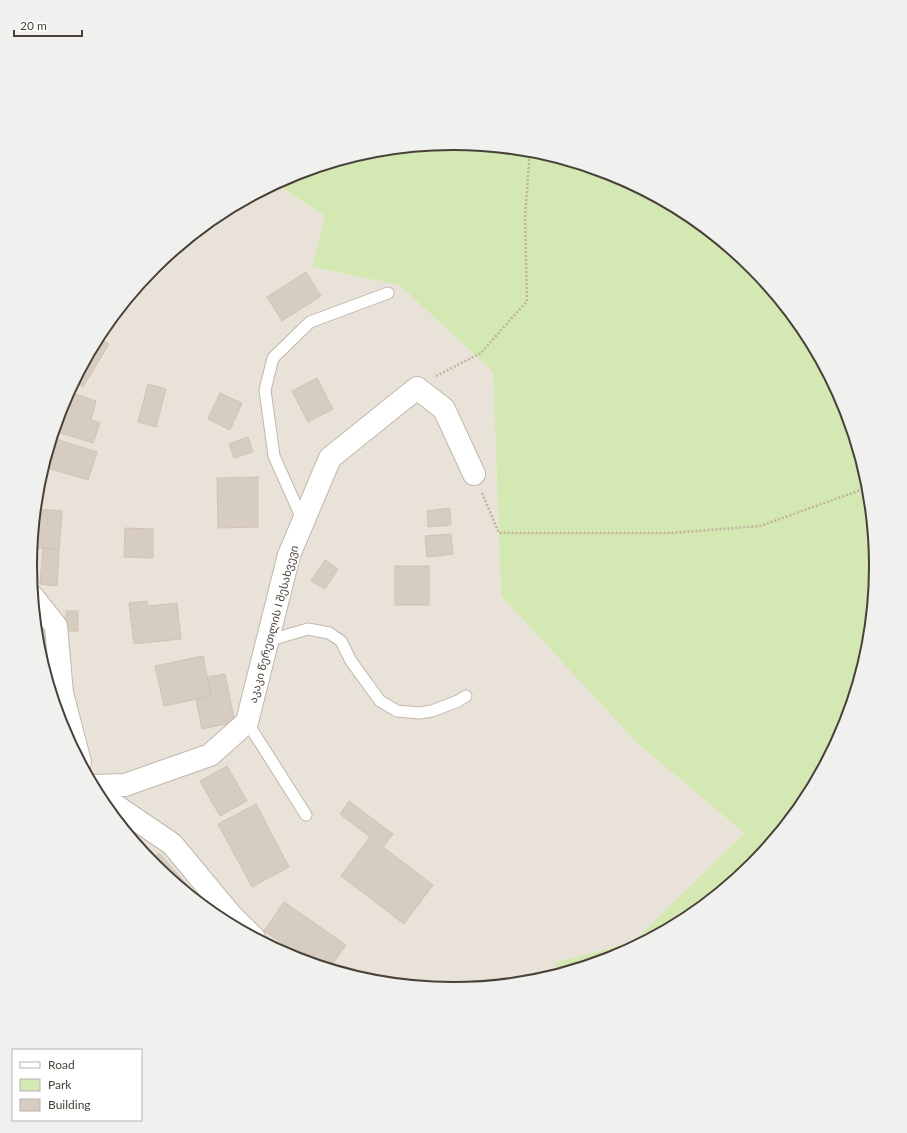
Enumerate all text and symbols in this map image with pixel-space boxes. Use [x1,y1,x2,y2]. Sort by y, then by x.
scale bar [14,12,82,38]
text: 20 m [20,18,47,33]
street label: აკაკი წერეთლის I შესახვევი [246,544,301,704]
legend [12,1049,142,1121]
text: Road [48,1057,75,1072]
text: Park [48,1077,72,1092]
text: Building [48,1097,91,1112]

